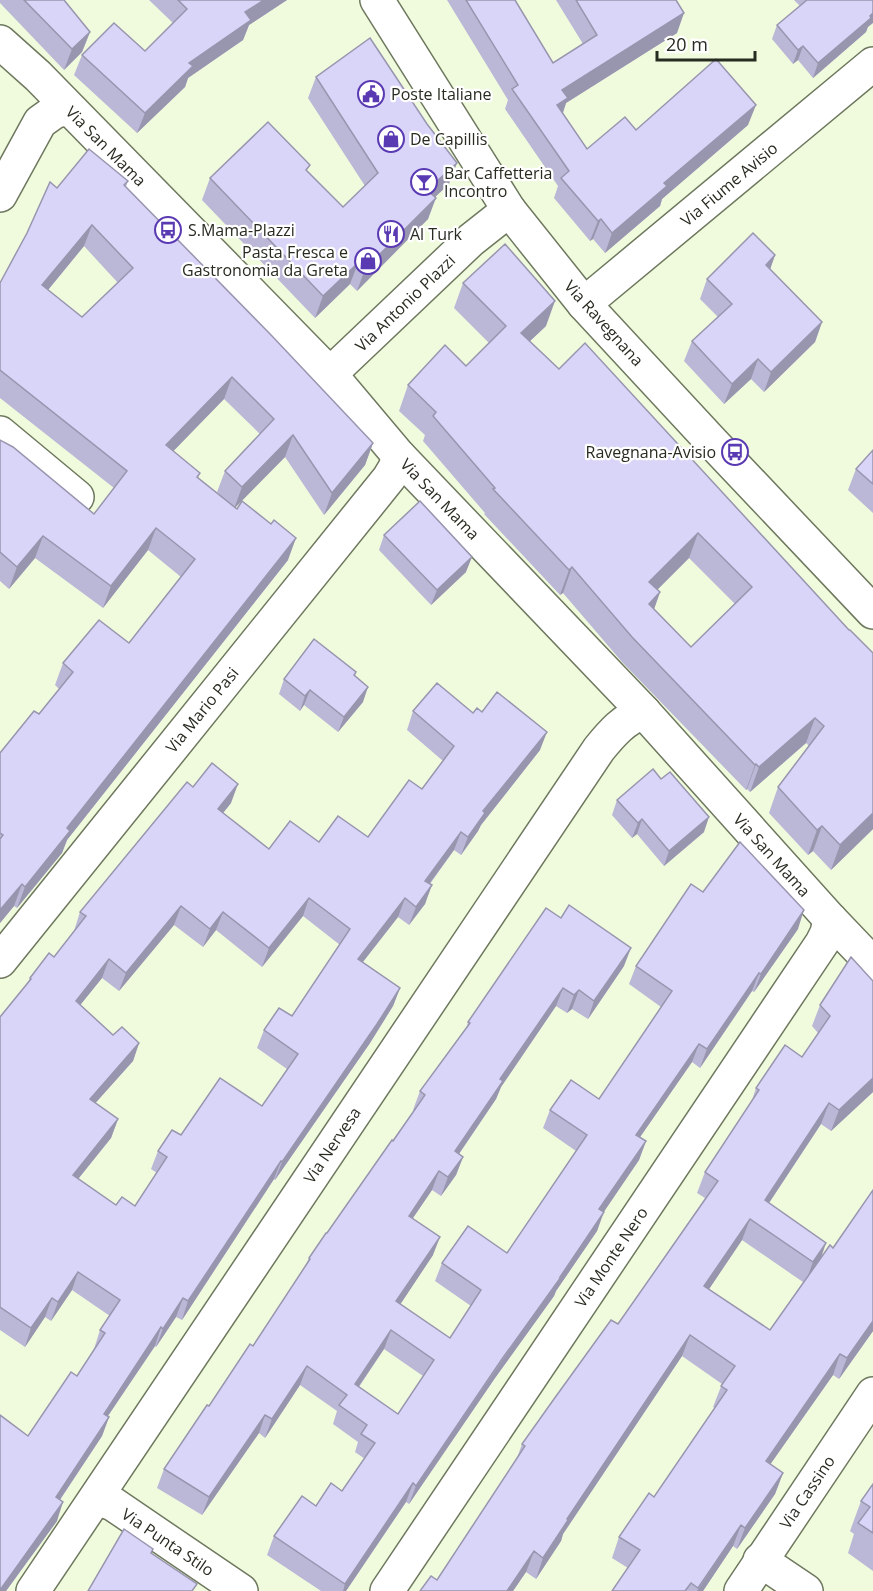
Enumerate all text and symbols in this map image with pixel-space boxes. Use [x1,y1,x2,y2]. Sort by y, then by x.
scale bar [657,24,754,62]
text: 20 m [666,32,708,56]
public building icon: Poste Italiane [356,79,386,109]
place label: Poste Italiane [391,83,492,105]
street label: Via San Mama [61,101,151,191]
shop icon: De Capillis [376,124,406,154]
place label: De Capillis [410,128,487,150]
street label: Via Fiume Avisio [676,137,782,231]
place label: Bar Caffetteria Incontro [444,162,553,202]
bar icon: Bar Caffetteria Incontro [409,167,439,197]
bus stop icon: S.Mama-Plazzi [153,215,183,245]
place label: S.Mama-Plazzi [188,219,295,241]
restaurant icon: Al Turk [376,219,406,249]
place label: Al Turk [410,223,462,245]
place label: Pasta Fresca e Gastronomia da Greta [182,241,348,281]
shop icon: Pasta Fresca e Gastronomia da Greta [353,246,383,276]
street label: Via Antonio Plazzi [350,250,460,356]
street label: Via Ravegnana [560,275,648,371]
bus stop icon: Ravegnana-Avisio [720,437,750,467]
place label: Ravegnana-Avisio [586,441,716,463]
street label: Via San Mama [396,454,484,544]
street label: Via Mario Pasi [161,662,243,758]
street label: Via San Mama [729,809,815,901]
street label: Via Nervesa [298,1103,366,1187]
street label: Via Monte Nero [569,1203,653,1311]
street label: Via Cassino [774,1451,840,1533]
street label: Via Punta Stilo [118,1503,218,1581]

